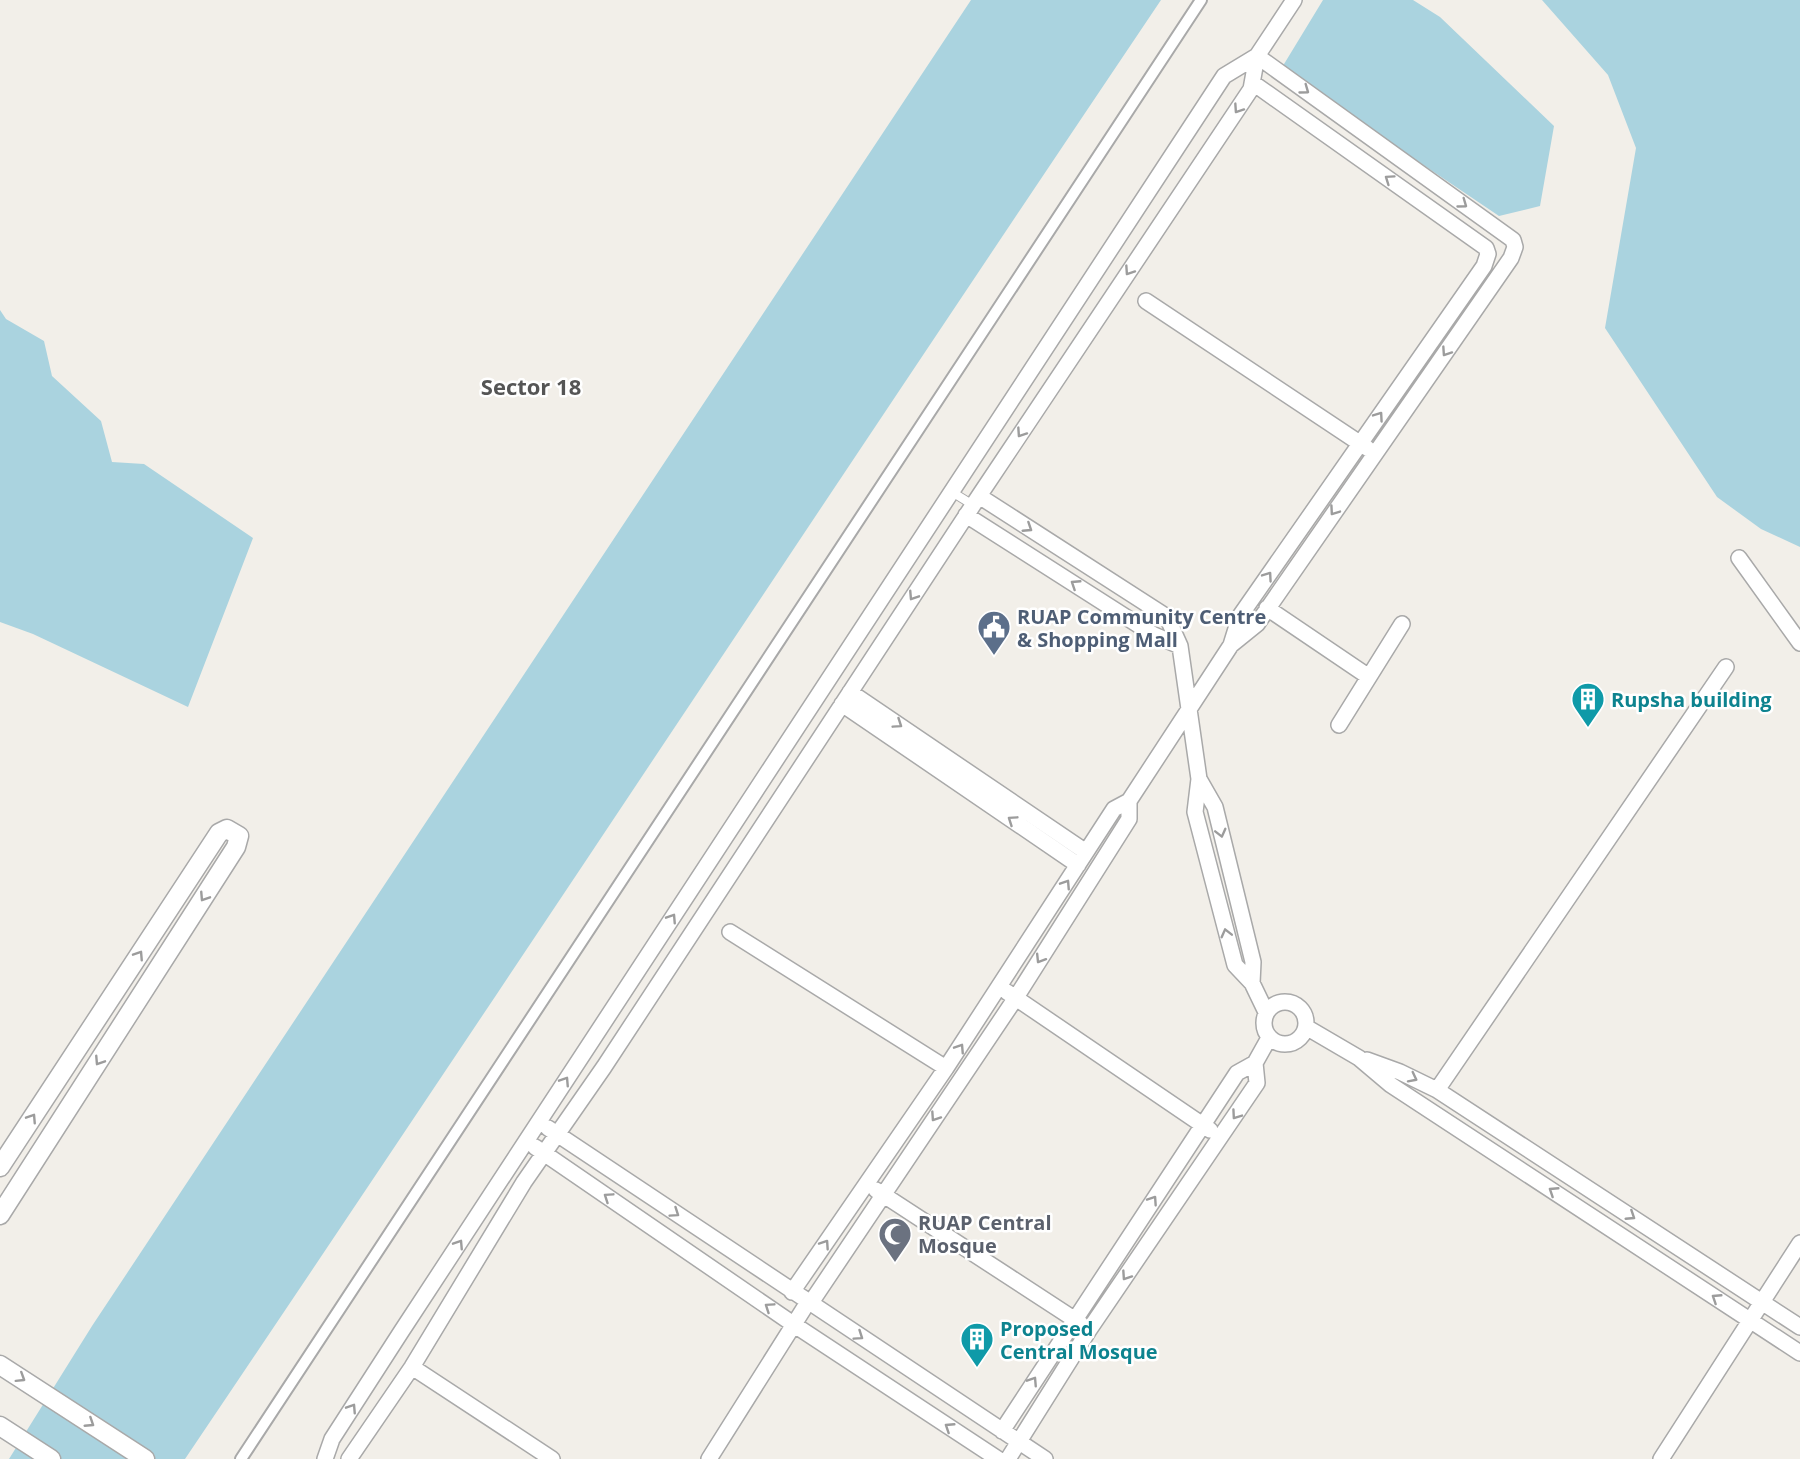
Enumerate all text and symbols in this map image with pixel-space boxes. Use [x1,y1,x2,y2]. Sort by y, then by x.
one-way arrow [1298,83,1309,94]
one-way arrow [1234,103,1245,114]
one-way arrow [1384,175,1395,186]
one-way arrow [1456,197,1467,208]
one-way arrow [1125,264,1136,275]
one-way arrow [1442,345,1453,356]
district label: Sector 18 [481,371,581,401]
one-way arrow [1372,411,1383,422]
one-way arrow [1017,427,1028,438]
one-way arrow [1330,505,1341,516]
one-way arrow [1022,520,1032,532]
one-way arrow [1261,571,1272,582]
one-way arrow [1071,580,1081,592]
one-way arrow [909,589,920,600]
place label: RUAP Community Centre & Shopping Mall [1017,603,1266,653]
public building icon: RUAP Community Centre & Shopping Mall [976,609,1012,656]
building icon: Rupsha building [1570,681,1606,728]
place label: Rupsha building [1611,686,1772,713]
one-way arrow [891,717,902,728]
one-way arrow [1008,816,1019,827]
one-way arrow [1213,827,1226,837]
one-way arrow [1058,880,1069,891]
one-way arrow [201,890,212,901]
one-way arrow [665,913,676,924]
one-way arrow [1221,928,1234,938]
one-way arrow [132,951,144,961]
one-way arrow [1036,953,1047,964]
one-way arrow [952,1044,964,1054]
one-way arrow [95,1054,106,1065]
one-way arrow [1407,1071,1418,1083]
one-way arrow [558,1077,570,1087]
one-way arrow [1231,1109,1243,1119]
one-way arrow [931,1111,943,1121]
one-way arrow [25,1114,36,1125]
one-way arrow [1548,1188,1559,1199]
one-way arrow [604,1193,615,1204]
one-way arrow [1146,1195,1157,1206]
one-way arrow [668,1206,679,1217]
place label: RUAP Central Mosque [918,1209,1052,1259]
one-way arrow [1624,1209,1635,1220]
mosque icon: RUAP Central Mosque [877,1216,913,1263]
one-way arrow [818,1239,829,1250]
one-way arrow [451,1240,463,1250]
one-way arrow [1122,1269,1133,1280]
one-way arrow [1711,1295,1722,1306]
one-way arrow [764,1304,775,1315]
place label: Proposed Central Mosque [1000,1315,1158,1365]
building icon: Proposed Central Mosque [959,1321,995,1368]
one-way arrow [852,1329,863,1340]
one-way arrow [14,1371,25,1382]
one-way arrow [1026,1377,1037,1388]
one-way arrow [345,1403,356,1414]
one-way arrow [83,1416,94,1427]
one-way arrow [945,1423,956,1434]

